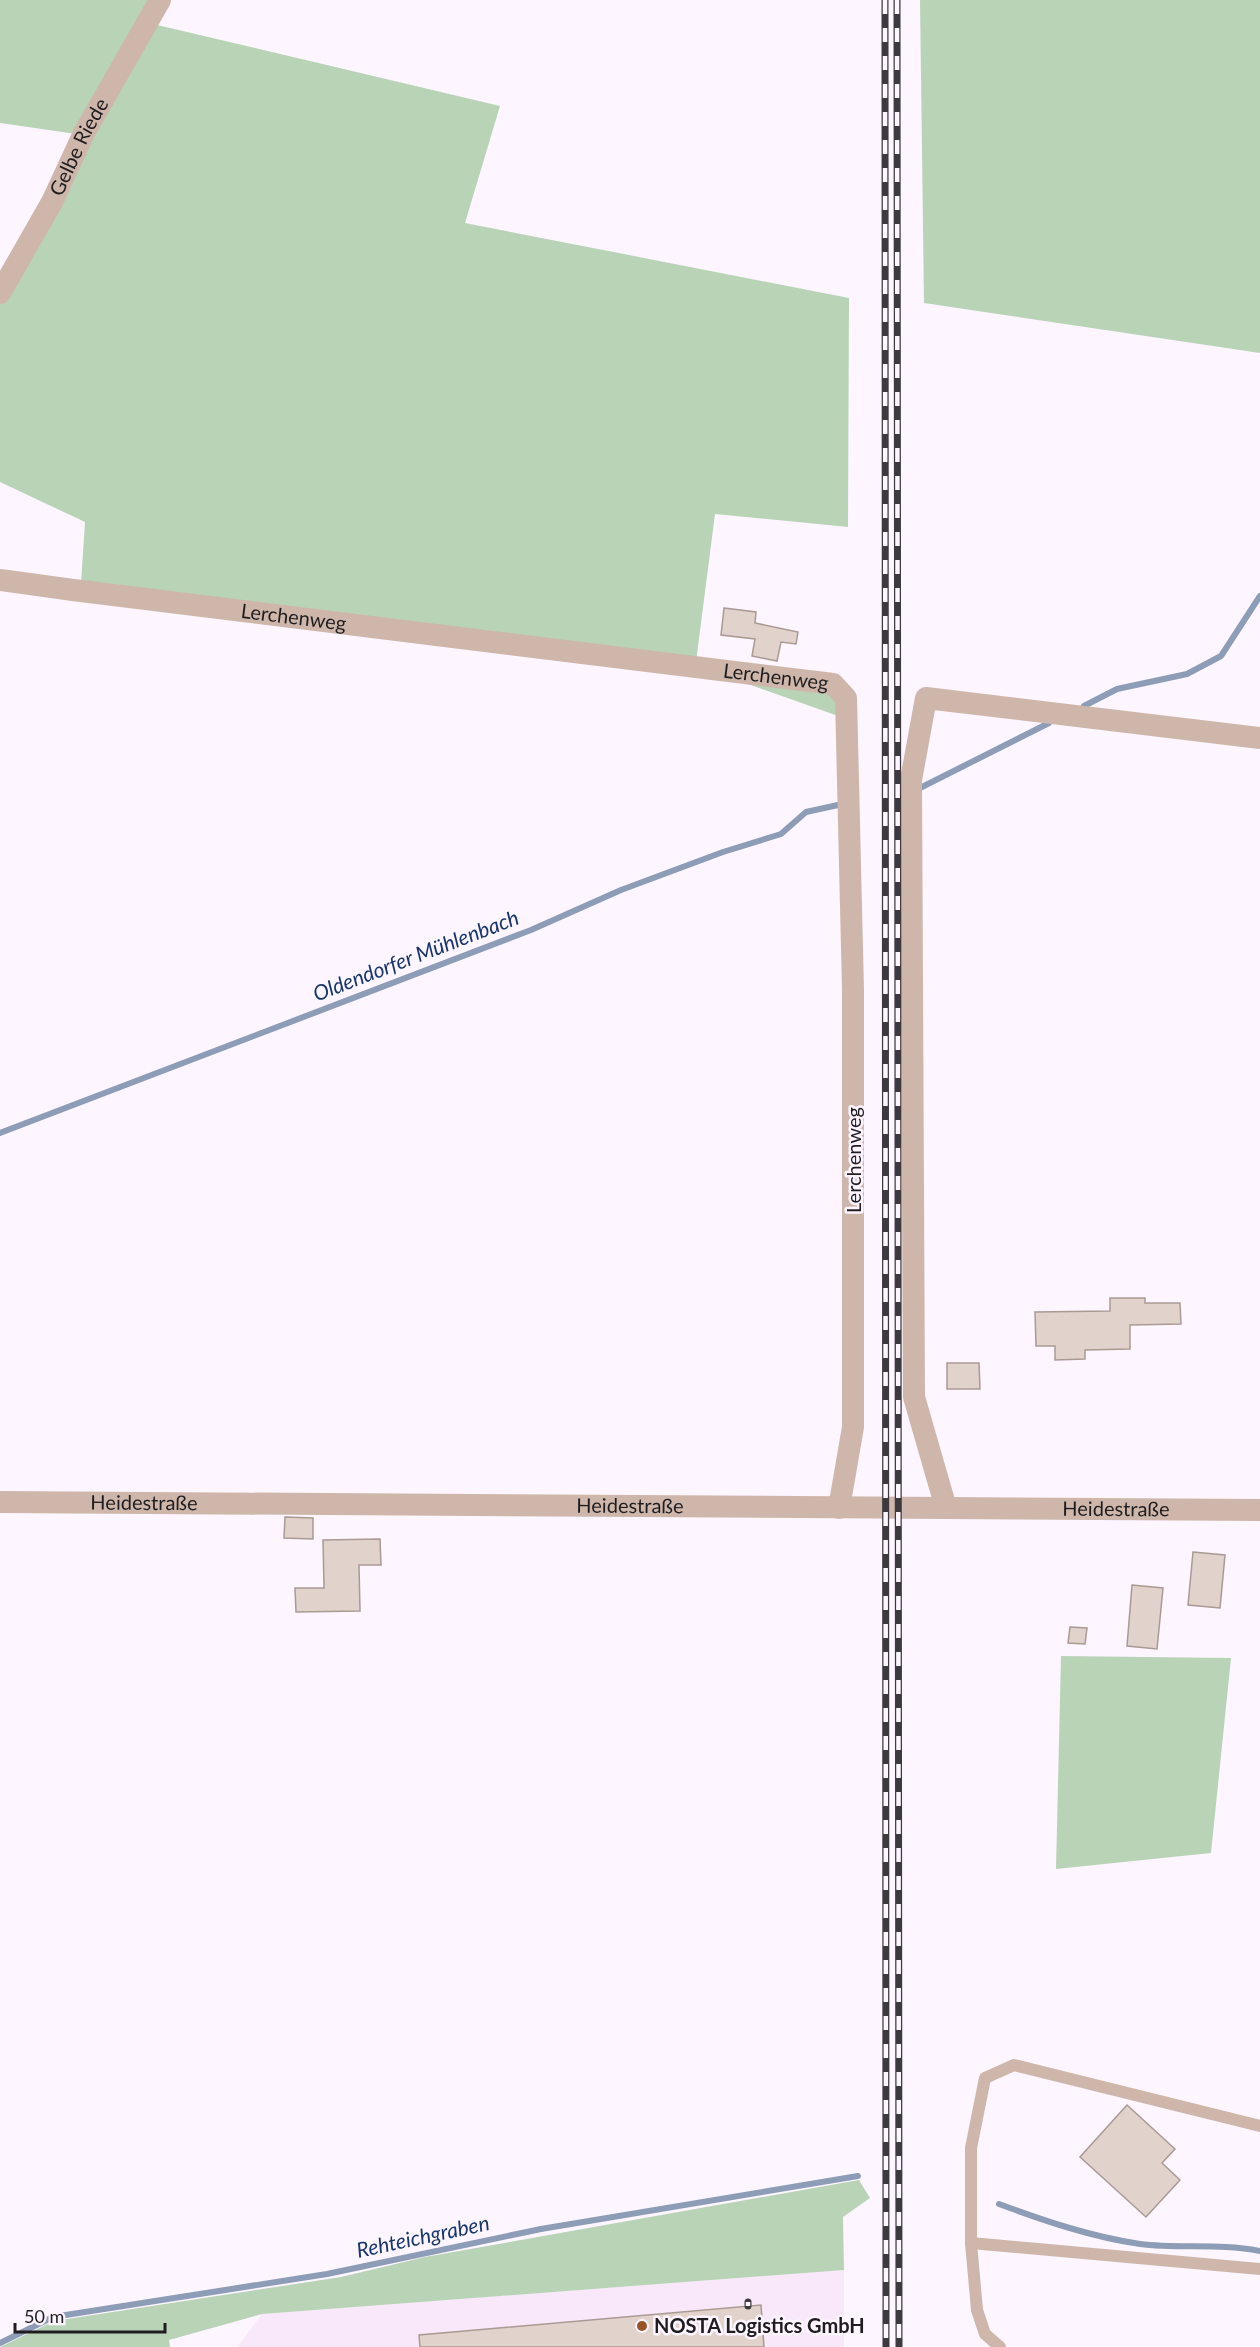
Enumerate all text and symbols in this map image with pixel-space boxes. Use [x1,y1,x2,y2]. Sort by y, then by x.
street label: Gelbe Riede [44,93,113,199]
street label: Lerchenweg [240,598,348,635]
street label: Lerchenweg [722,658,830,694]
water label: Oldendorfer Mühlenbach [309,904,522,1005]
street label: Lerchenweg [841,1107,865,1213]
street label: Heidestraße [90,1490,198,1514]
street label: Heidestraße [576,1493,684,1517]
street label: Heidestraße [1062,1496,1170,1520]
water label: Rehteichgraben [354,2209,491,2262]
scale bar [15,2296,165,2334]
text: 50 m [24,2305,64,2327]
place label: NOSTA Logistics GmbH [654,2313,865,2337]
marker: NOSTA Logistics GmbH [635,2319,649,2333]

